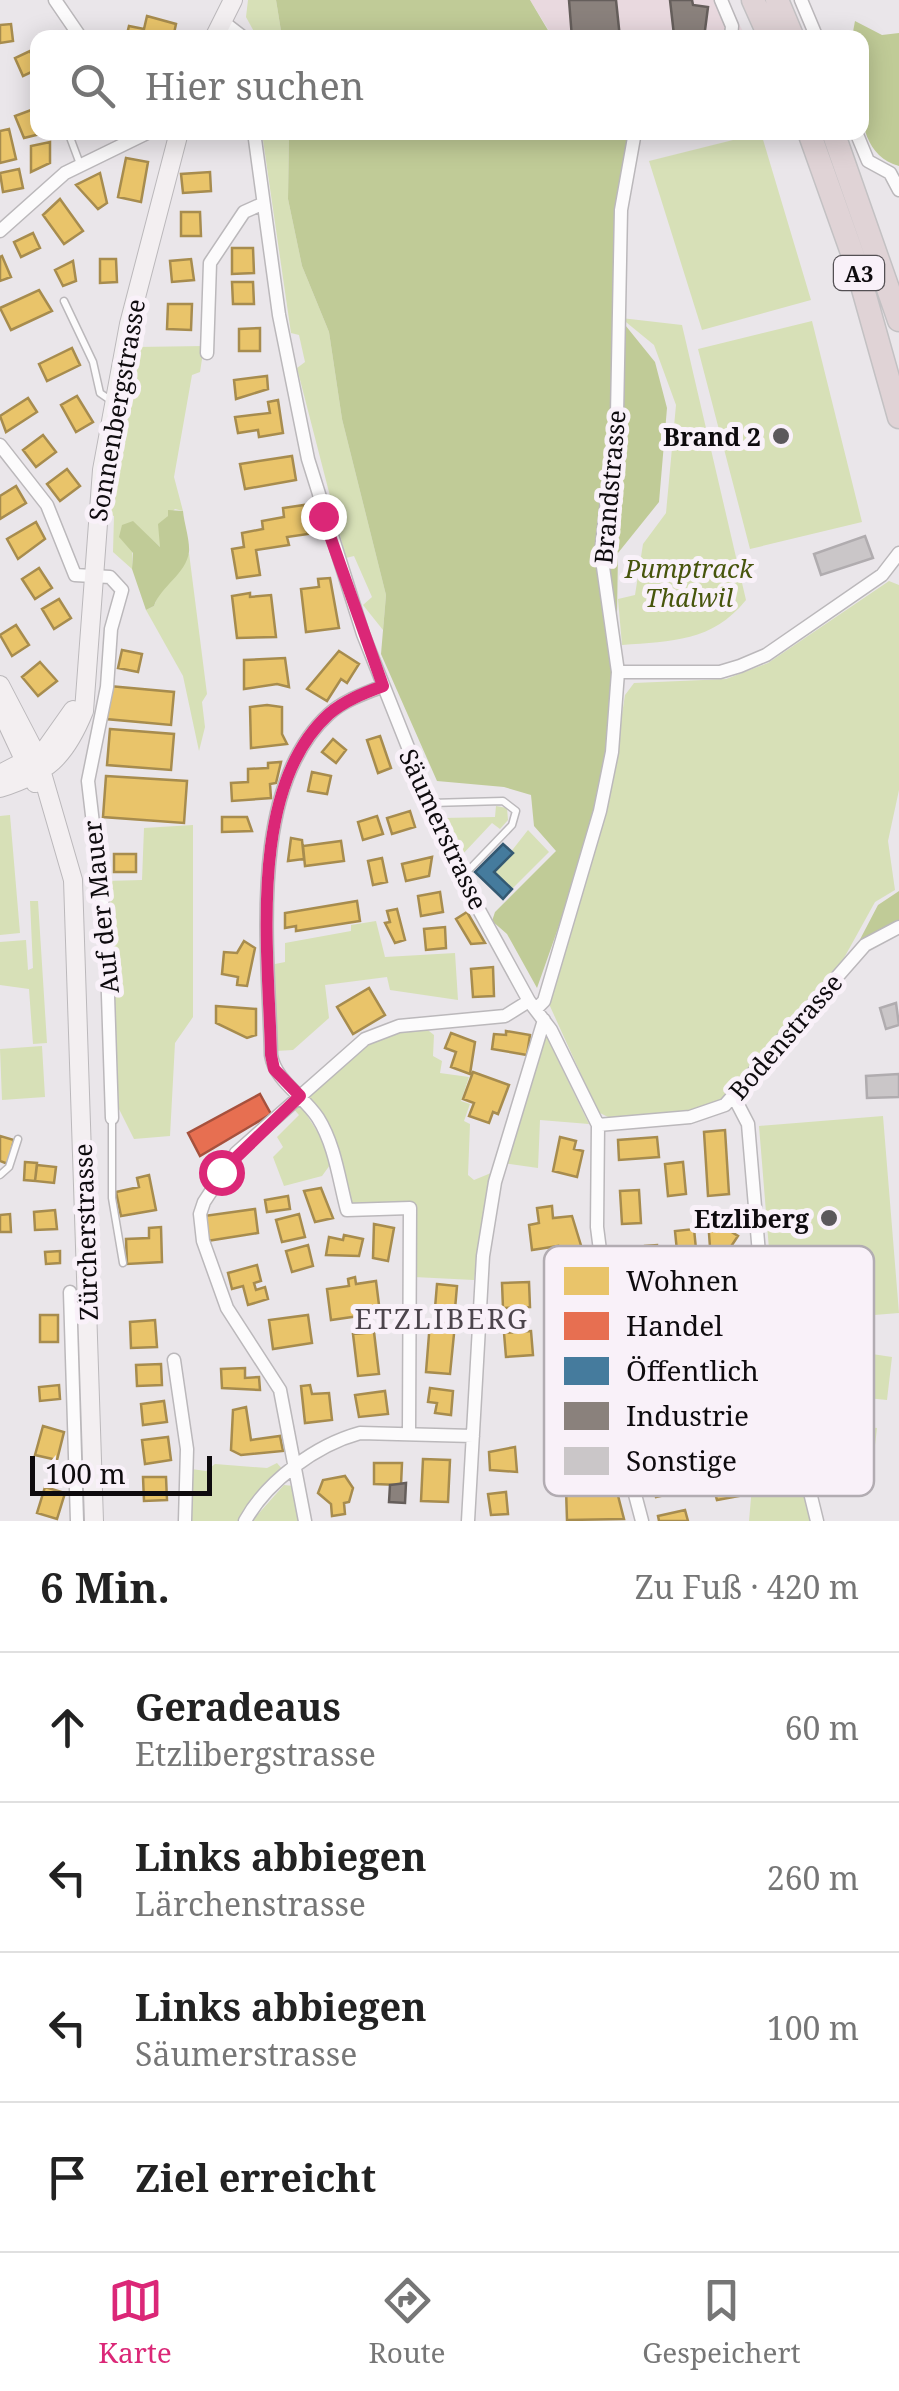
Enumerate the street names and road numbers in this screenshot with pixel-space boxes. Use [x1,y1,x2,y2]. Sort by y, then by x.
road number: A3 [834,256,884,290]
street label: Sonnenbergstrasse [80,296,152,524]
street label: Brandstrasse [585,409,633,565]
street label: Säumerstrasse [392,743,496,915]
street label: Auf der Mauer [74,818,126,995]
street label: Bodenstrasse [721,966,849,1106]
street label: Zürcherstrasse [65,1143,105,1321]

